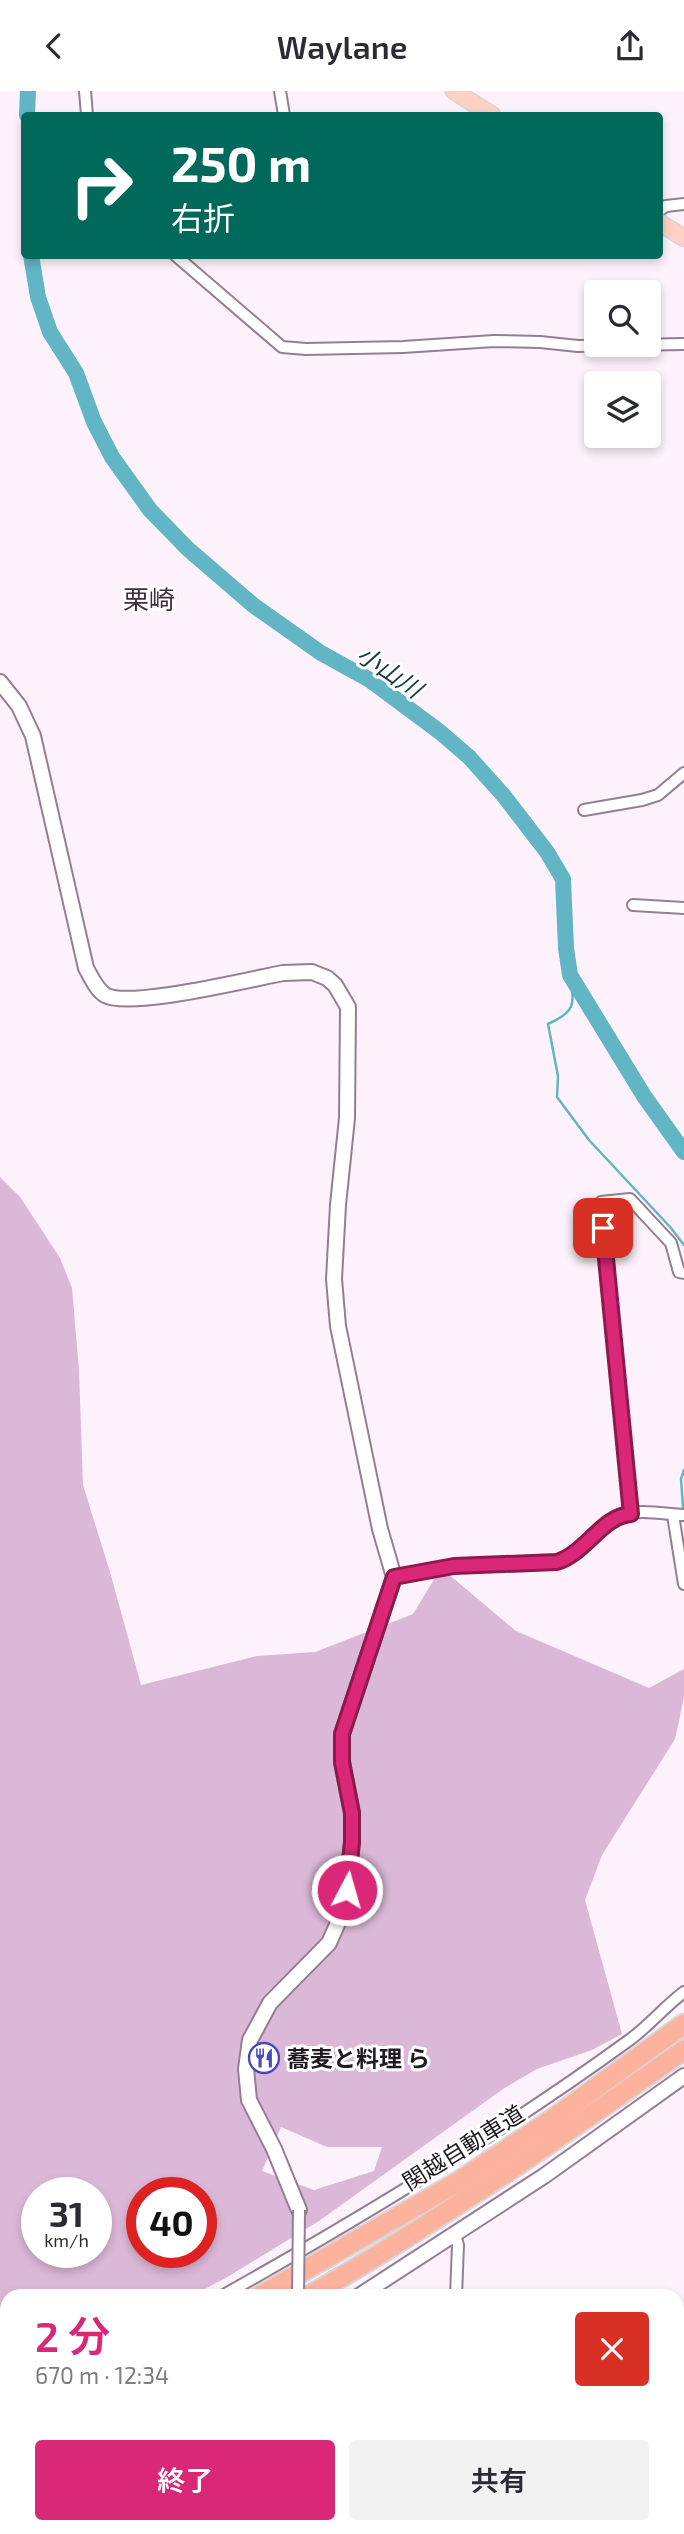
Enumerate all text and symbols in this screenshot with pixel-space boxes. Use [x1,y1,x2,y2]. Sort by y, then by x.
icon: back [35,27,73,65]
text: Waylane [277,27,407,65]
icon: share [611,27,649,65]
text: 250 m [171,133,311,192]
icon: right [56,140,147,231]
text: 右折 [171,198,235,236]
map controls [584,280,661,448]
button: search [584,280,661,357]
button: layers [584,371,661,448]
district label: 栗崎 [123,583,175,614]
water label: 小山川 [352,639,430,705]
pin [573,1198,633,1258]
icon: arrive [584,1209,622,1247]
position arrow [310,1853,384,1927]
restaurant icon: 蕎麦と料理 ら [247,2041,281,2075]
place label: 蕎麦と料理 ら [287,2044,430,2072]
street label: 関越自動車道 [397,2099,529,2195]
speed limit sign: 40 [126,2177,217,2268]
text: 31 [49,2192,84,2234]
text: km/h [44,2229,89,2251]
text: 2 分 [35,2310,110,2360]
button: close [575,2312,649,2386]
text: 670 m · 12:34 [35,2361,169,2389]
button: 終了 [35,2440,335,2520]
button: 共有 [349,2440,649,2520]

